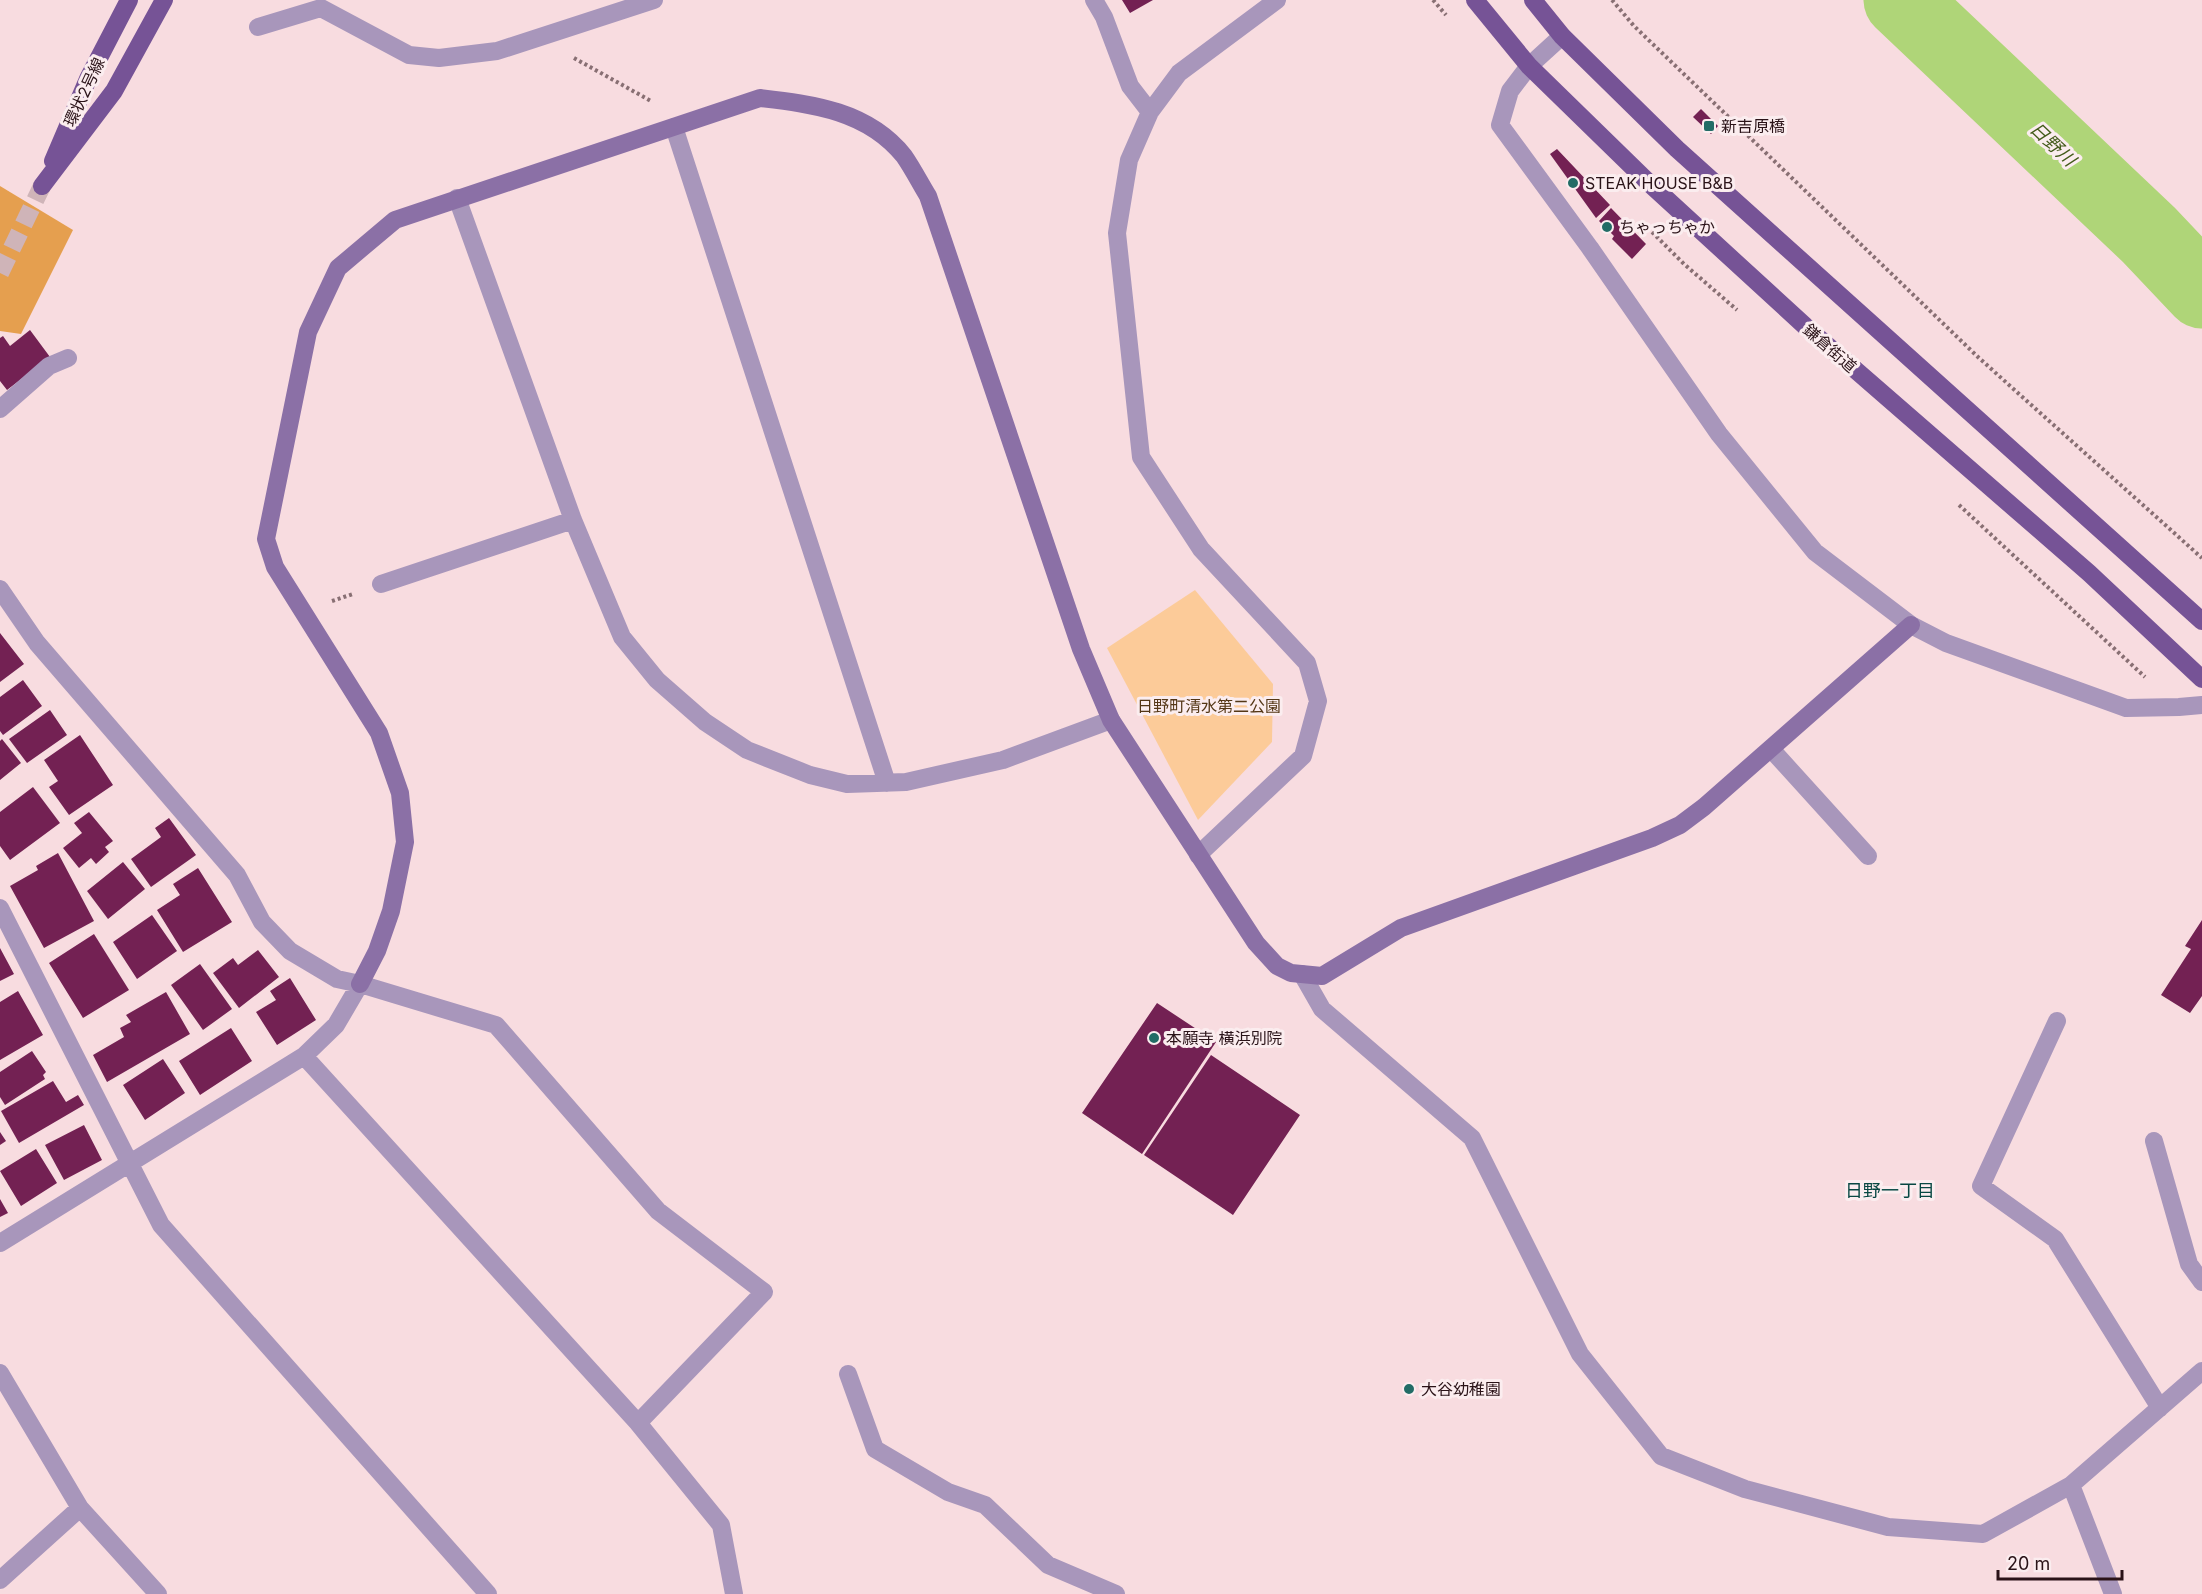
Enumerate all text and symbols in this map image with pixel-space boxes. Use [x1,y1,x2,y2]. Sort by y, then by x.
street label: 環状2号線 [59,54,109,130]
place label: 新吉原橋 [1721,116,1785,136]
water label: 日野川 [2026,118,2081,171]
marker: 新吉原橋 [1702,119,1716,133]
place label: STEAK HOUSE B&B [1585,173,1733,193]
marker: STEAK HOUSE B&B [1566,176,1580,190]
place label: ちゃっちゃか [1619,217,1715,237]
marker: ちゃっちゃか [1600,220,1614,234]
street label: 鎌倉街道 [1799,319,1861,377]
park label: 日野町清水第二公園 [1137,696,1281,716]
place label: 本願寺 横浜別院 [1166,1028,1283,1048]
marker: 本願寺 横浜別院 [1147,1031,1161,1045]
district label: 日野一丁目 [1845,1180,1935,1201]
place label: 大谷幼稚園 [1421,1379,1501,1399]
marker: 大谷幼稚園 [1402,1382,1416,1396]
scale bar [1998,1543,2122,1581]
text: 20 m [2007,1553,2050,1574]

